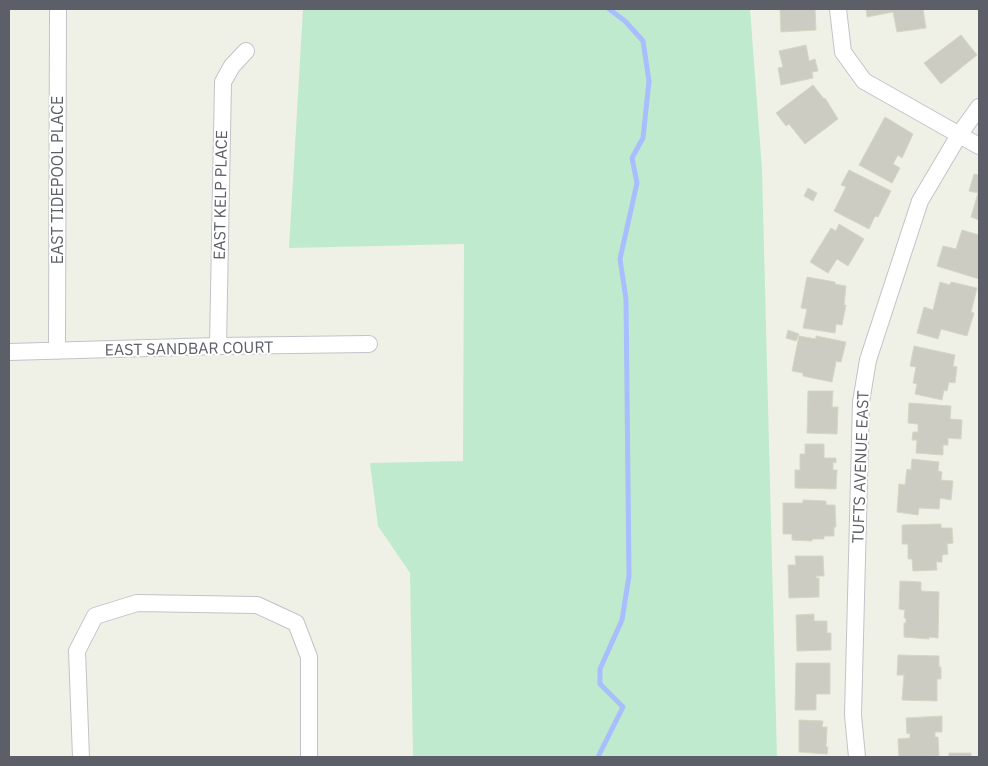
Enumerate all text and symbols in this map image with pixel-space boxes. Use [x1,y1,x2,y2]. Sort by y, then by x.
street label: EAST TIDEPOOL PLACE [47,96,67,264]
street label: EAST KELP PLACE [209,130,231,260]
street label: EAST SANDBAR COURT [104,337,274,359]
street label: TUFTS AVENUE EAST [847,390,873,544]

